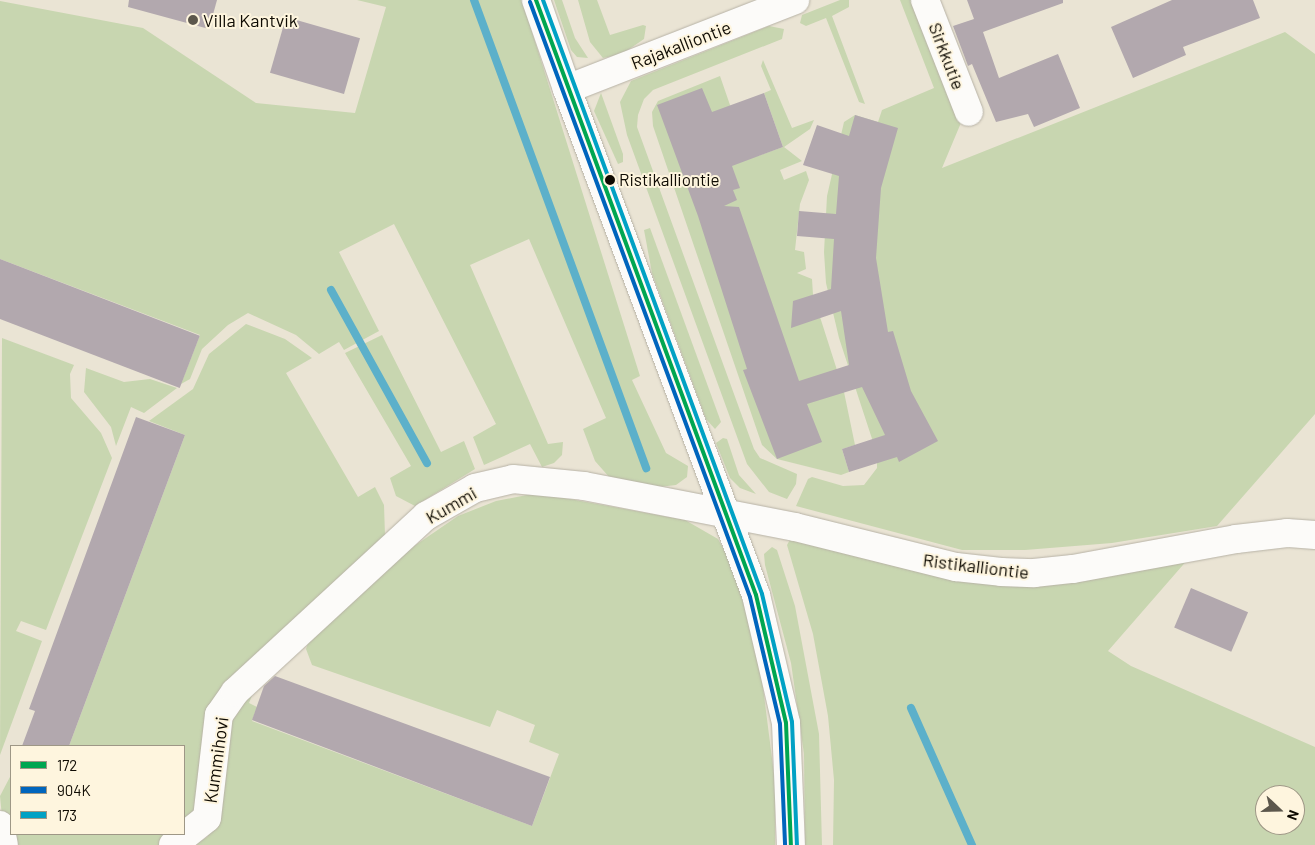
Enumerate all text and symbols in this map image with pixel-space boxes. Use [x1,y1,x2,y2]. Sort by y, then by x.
place label: Villa Kantvik [203,9,298,31]
marker: Villa Kantvik [187,14,199,26]
street label: Rajakalliontie [628,16,734,74]
street label: Sirkkutie [924,19,970,93]
place label: Ristikalliontie [619,170,720,190]
marker: Ristikalliontie [605,175,615,185]
street label: Kummi [422,482,480,528]
street label: Ristikalliontie [922,549,1030,583]
street label: Kummihovi [199,715,233,805]
legend [10,745,185,835]
text: 172 [57,756,77,774]
text: 904K [57,781,91,799]
north arrow [1255,785,1305,835]
text: 173 [57,806,77,824]
text: N [1284,808,1303,823]

